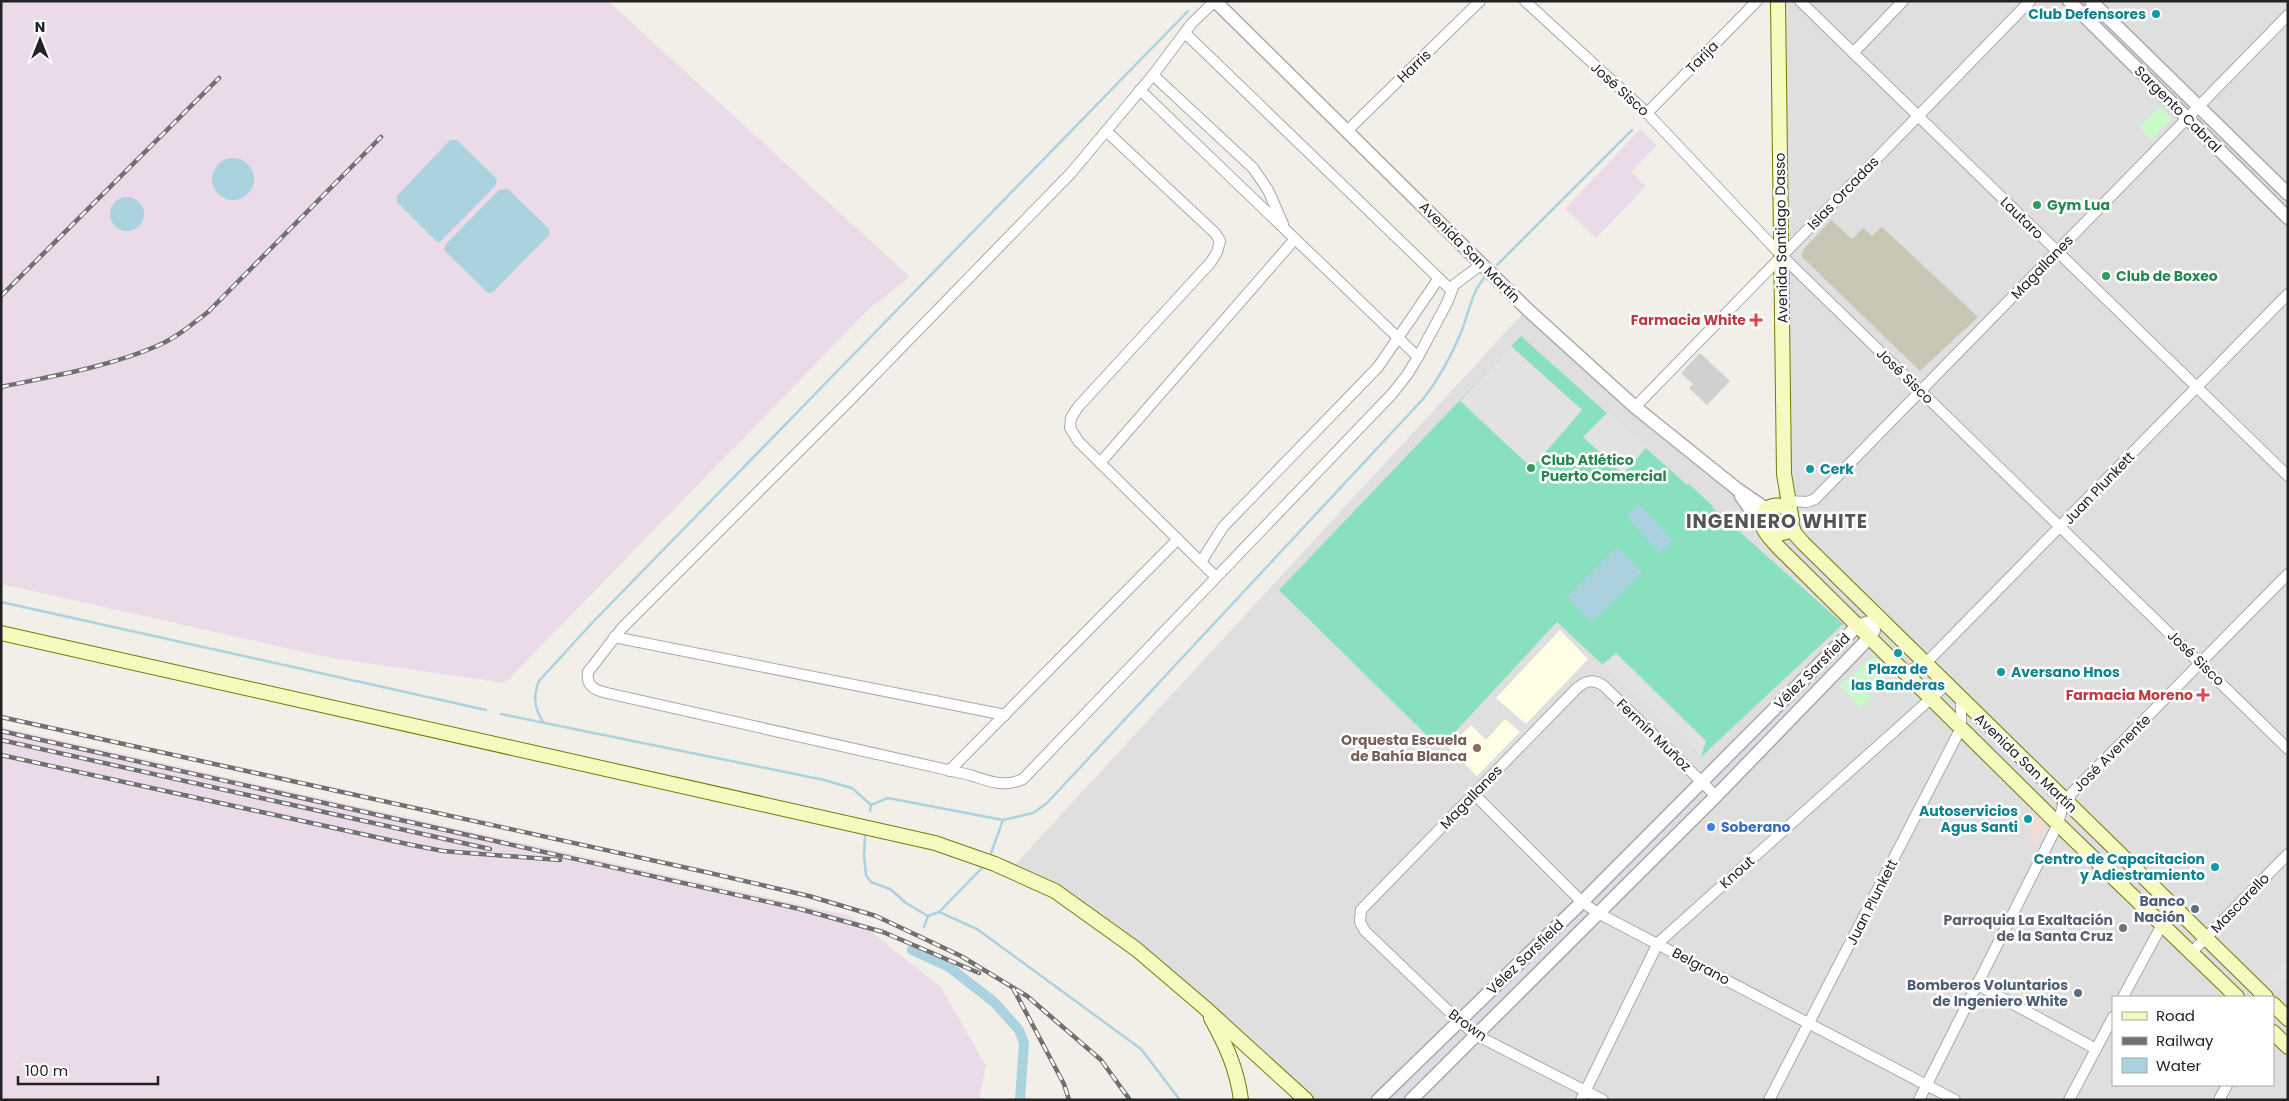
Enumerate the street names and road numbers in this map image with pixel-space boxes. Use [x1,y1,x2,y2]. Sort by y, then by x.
street label: Tarija [1681,36,1723,78]
street label: Harris [1393,45,1435,87]
street label: José Sisco [1586,57,1654,121]
street label: Sargento Cabral [2130,61,2226,157]
street label: Avenida Santiago Dasso [1770,152,1792,324]
street label: Islas Orcadas [1803,152,1883,234]
street label: Lautaro [1996,192,2048,244]
street label: Avenida San Martín [1415,197,1525,307]
street label: Magallanes [2006,231,2078,303]
street label: José Sisco [1872,344,1938,408]
street label: Juan Plunkett [2059,447,2139,529]
street label: José Sisco [2163,626,2229,690]
street label: Vélez Sarsfield [1769,628,1855,714]
street label: Fermín Muñoz [1612,694,1696,776]
street label: Avenida San Martín [1970,709,2082,817]
street label: José Avenente [2069,709,2156,796]
street label: Magallanes [1435,761,1507,833]
street label: Knout [1715,851,1759,893]
street label: Juan Plunkett [1842,856,1902,948]
street label: Mascarello [2206,868,2274,937]
street label: Vélez Sarsfield [1482,915,1568,999]
street label: Belgrano [1669,942,1733,990]
street label: Brown [1445,1004,1491,1046]

